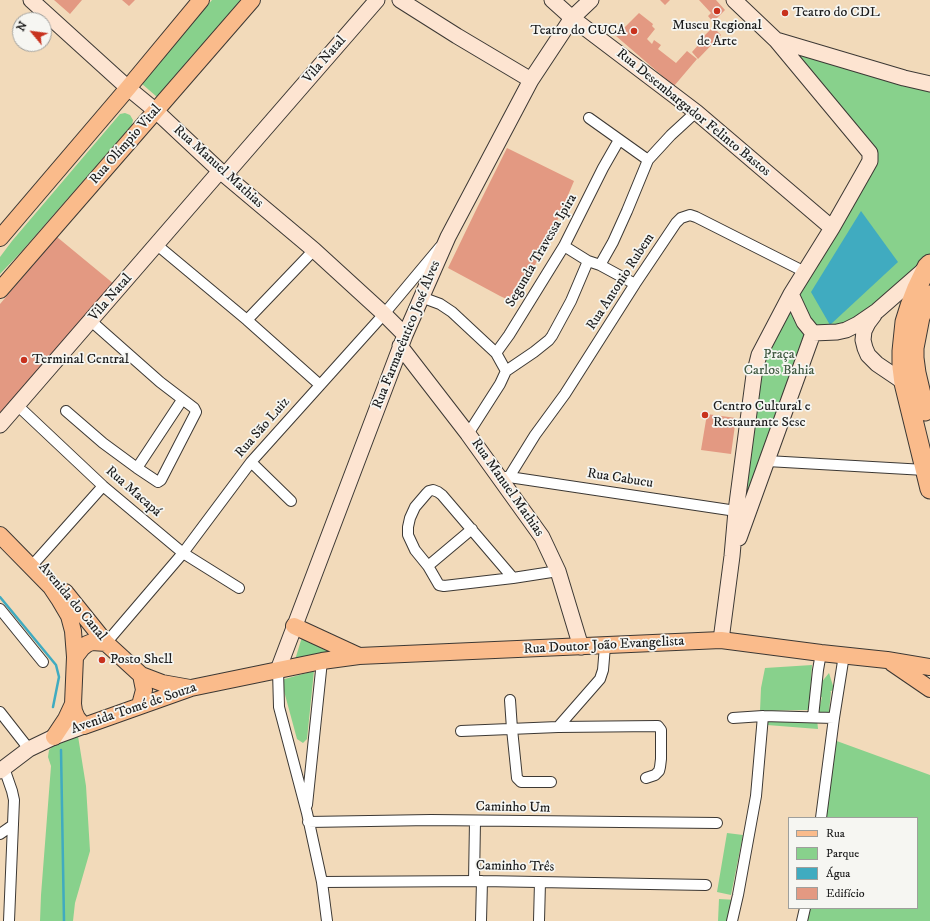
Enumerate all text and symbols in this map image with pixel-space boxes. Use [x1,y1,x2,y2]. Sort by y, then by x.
place label: Teatro do CDL [793,5,880,21]
marker: Museu Regional de Arte [712,6,722,16]
marker: Teatro do CDL [780,8,790,18]
north arrow [12,12,52,52]
place label: Museu Regional de Arte [672,18,762,50]
text: N [14,19,31,34]
place label: Teatro do CUCA [531,23,626,39]
marker: Teatro do CUCA [629,26,639,36]
street label: Vila Natal [300,33,350,87]
street label: Rua Desembargador Felinto Bastos [613,46,773,180]
street label: Rua Olímpio Vital [87,102,165,188]
street label: Rua Manuel Mathias [169,122,267,212]
street label: Segunda Travessa Ipira [503,191,581,311]
street label: Rua Antonio Rubem [583,230,659,334]
street label: Rua Farmacêutico José Alves [370,258,444,412]
street label: Vila Natal [86,271,136,325]
park label: Praça Carlos Bahia [744,347,814,380]
place label: Terminal Central [32,352,129,368]
marker: Terminal Central [19,355,29,365]
street label: Rua São Luiz [232,394,294,462]
place label: Centro Cultural e Restaurante Sesc [713,399,810,432]
marker: Centro Cultural e Restaurante Sesc [700,410,710,420]
street label: Rua Manuel Mathias [467,436,547,540]
street label: Rua Macapá [102,463,164,521]
street label: Rua Cabucu [586,466,654,492]
street label: Avenida do Canal [34,559,110,645]
street label: Rua Doutor João Evangelista [523,633,685,659]
place label: Posto Shell [110,652,172,668]
marker: Posto Shell [97,655,107,665]
street label: Avenida Tomé de Souza [69,680,199,738]
street label: Caminho Um [475,799,551,817]
legend [788,817,918,909]
text: Rua [826,826,845,841]
text: Parque [826,846,859,861]
street label: Caminho Três [476,858,554,876]
text: Água [826,866,850,881]
text: Edifício [826,886,865,901]

